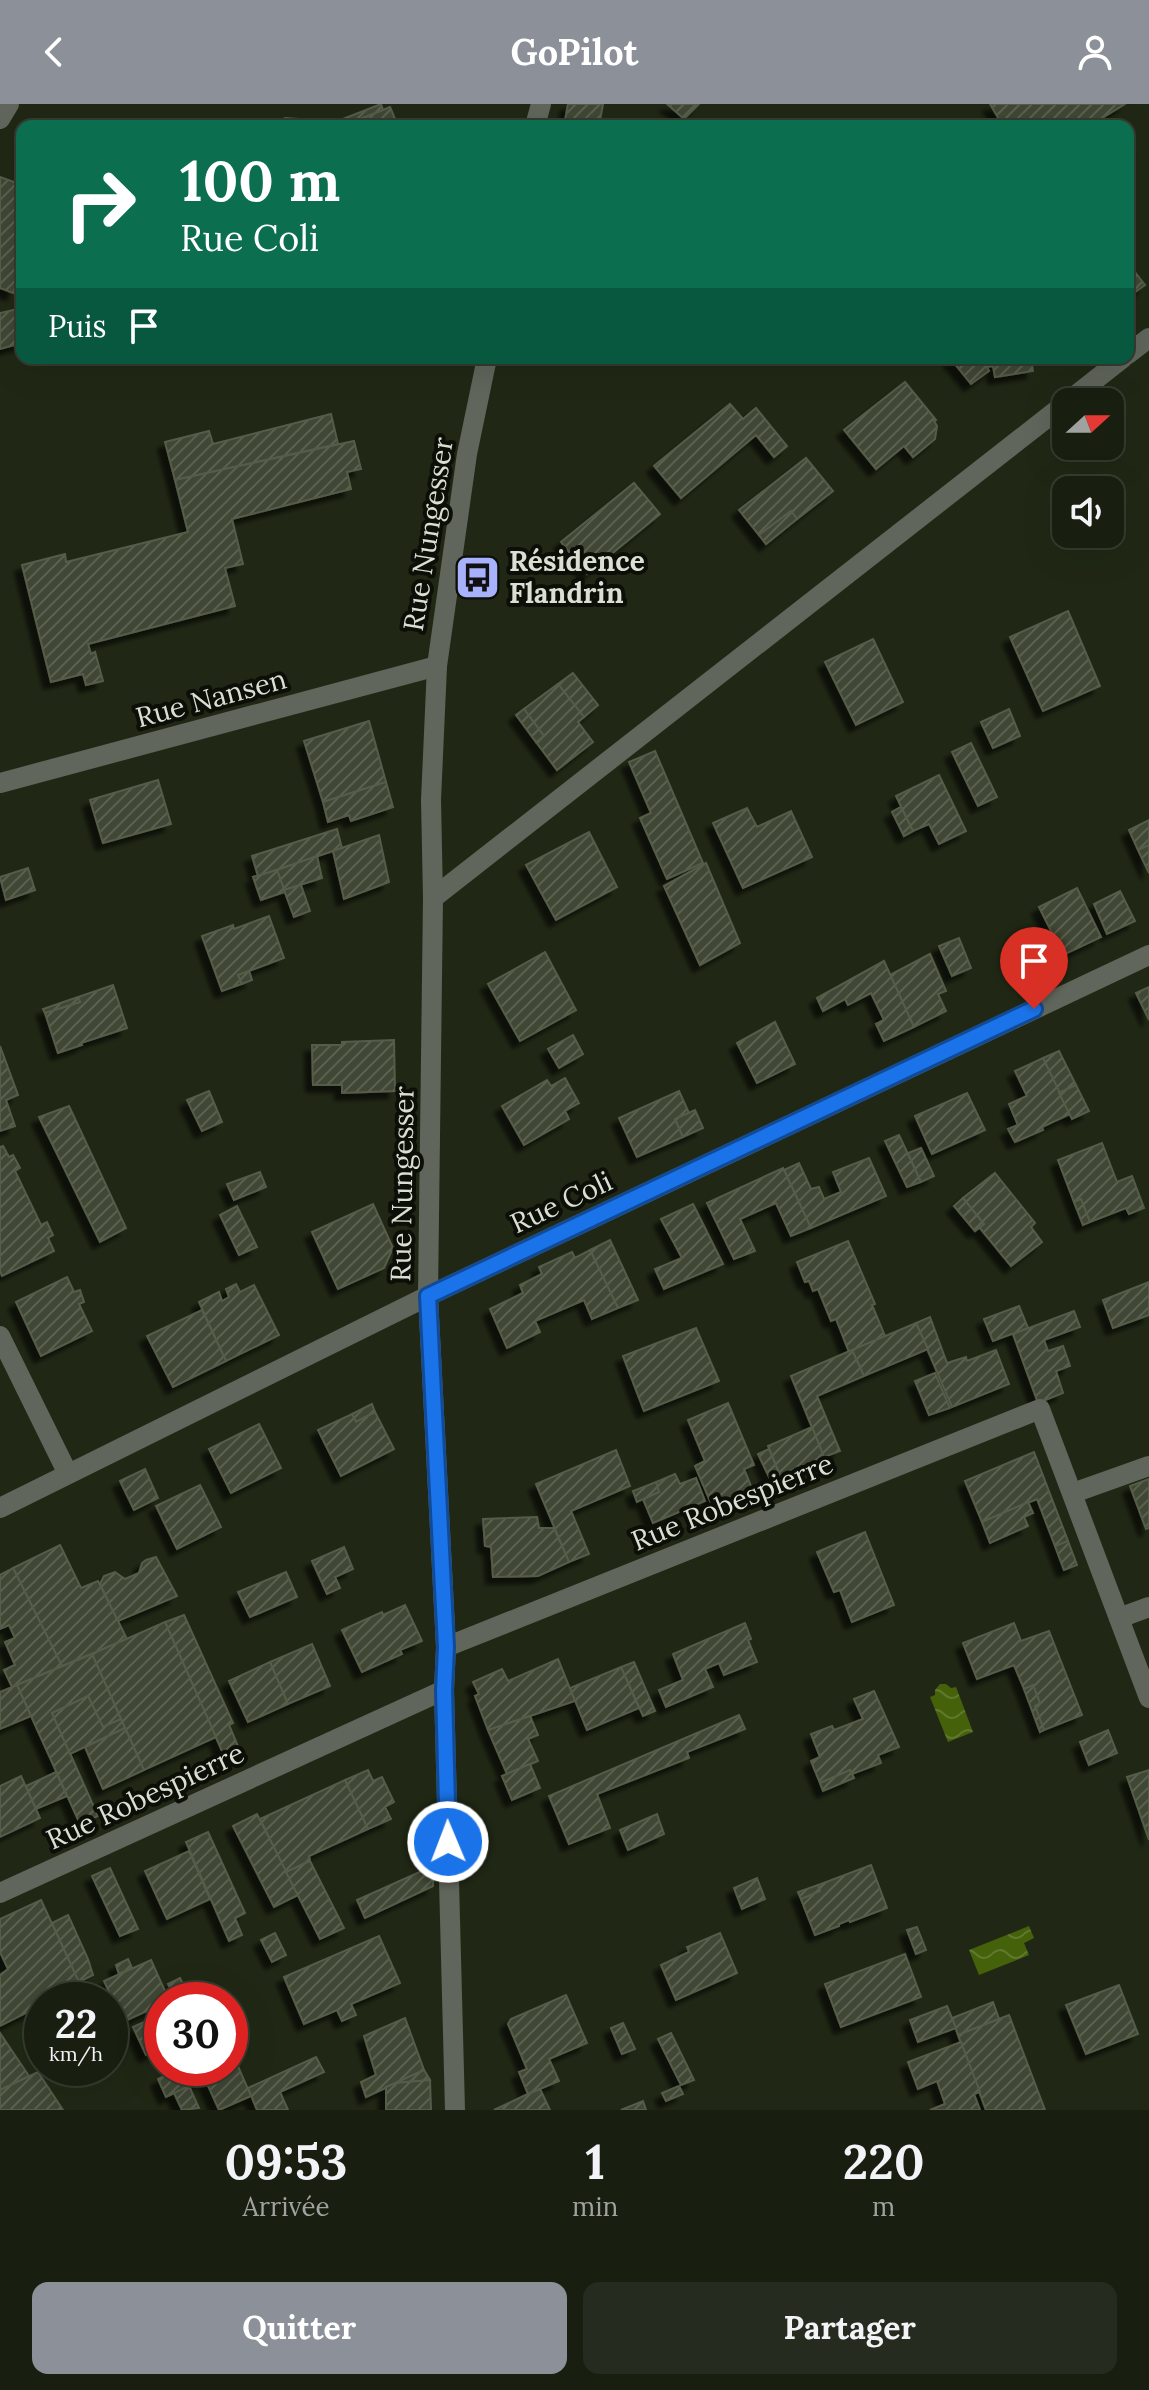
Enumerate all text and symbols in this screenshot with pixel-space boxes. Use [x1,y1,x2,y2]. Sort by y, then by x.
text: GoPilot [511,29,638,75]
icon: back [32,30,76,74]
icon: person [1073,30,1117,74]
text: 100 m [180,145,340,216]
icon: right [48,152,152,256]
text: Rue Coli [180,215,319,261]
icon: arrive [122,304,166,348]
text: Puis [48,307,106,345]
north arrow [1052,388,1124,460]
map controls [1052,388,1124,548]
street label: Rue Nungesser [395,435,461,633]
button: sound [1052,476,1124,548]
place label: Résidence Flandrin [509,543,645,611]
bus stop icon: Résidence Flandrin [454,553,502,601]
street label: Rue Nansen [132,661,290,735]
pin [1000,927,1068,1009]
icon: arrive [1012,939,1056,983]
street label: Rue Nungesser [382,1086,422,1282]
street label: Rue Coli [504,1163,618,1241]
street label: Rue Robespierre [626,1445,838,1559]
street label: Rue Robespierre [40,1734,250,1858]
position arrow [406,1800,490,1884]
speed limit sign: 30 [144,1982,248,2086]
text: 22 [55,1998,97,2049]
text: km/h [49,2041,103,2066]
text: 09:53 [224,2131,347,2192]
text: 1 [585,2131,605,2192]
text: 220 [843,2131,924,2192]
text: Arrivée [242,2190,330,2223]
text: min [572,2190,618,2223]
text: m [872,2190,895,2223]
button: Quitter [32,2282,567,2374]
button: Partager [583,2282,1117,2374]

